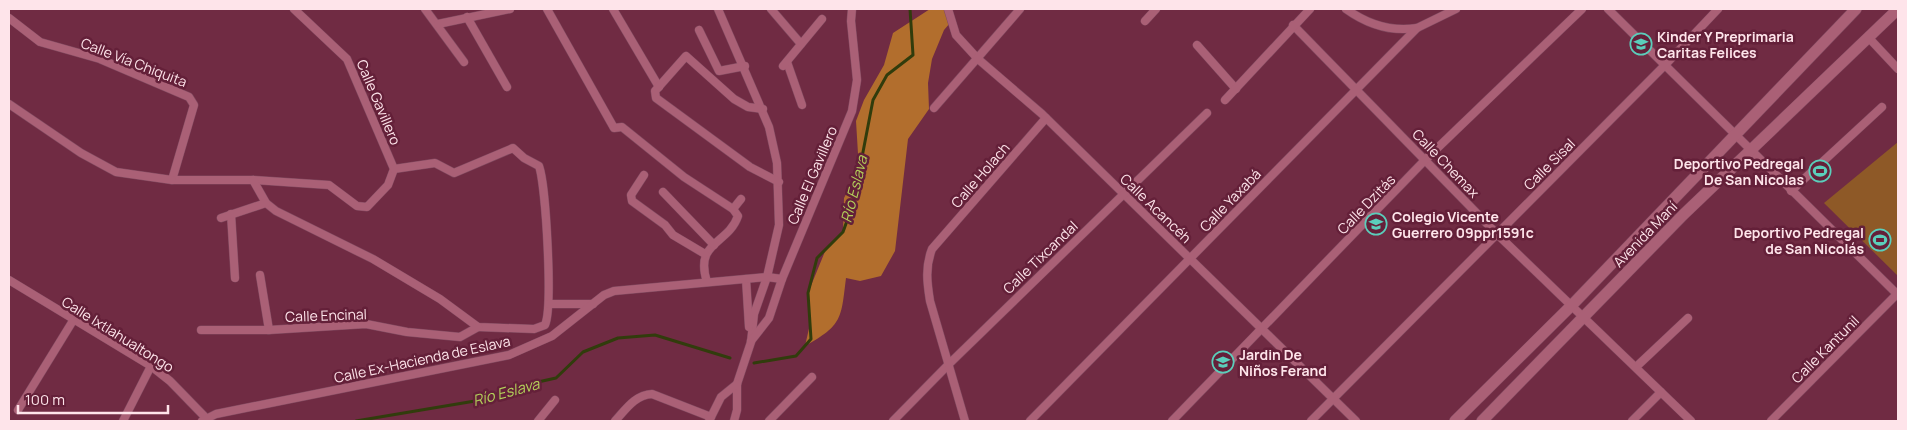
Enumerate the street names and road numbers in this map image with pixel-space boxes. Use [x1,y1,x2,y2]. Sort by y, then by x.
street label: Calle Vía Chiquita [78,33,190,91]
street label: Calle Gavillero [352,56,406,148]
street label: Calle El Gavillero [783,123,841,227]
street label: Calle Chemax [1408,125,1484,202]
street label: Calle Sisal [1519,134,1579,194]
street label: Calle Holach [946,138,1014,212]
street label: Calle Yaxabá [1195,164,1265,236]
street label: Calle Acancéh [1116,169,1196,247]
street label: Calle Dzitás [1333,170,1399,238]
street label: Avenida Maní [1609,197,1681,271]
street label: Calle Tixcandal [998,216,1082,298]
street label: Calle Ixtlahualtongo [58,292,178,376]
street label: Calle Encinal [285,304,367,326]
street label: Calle Kantunil [1787,311,1863,387]
street label: Calle Ex-Hacienda de Eslava [332,331,512,387]

